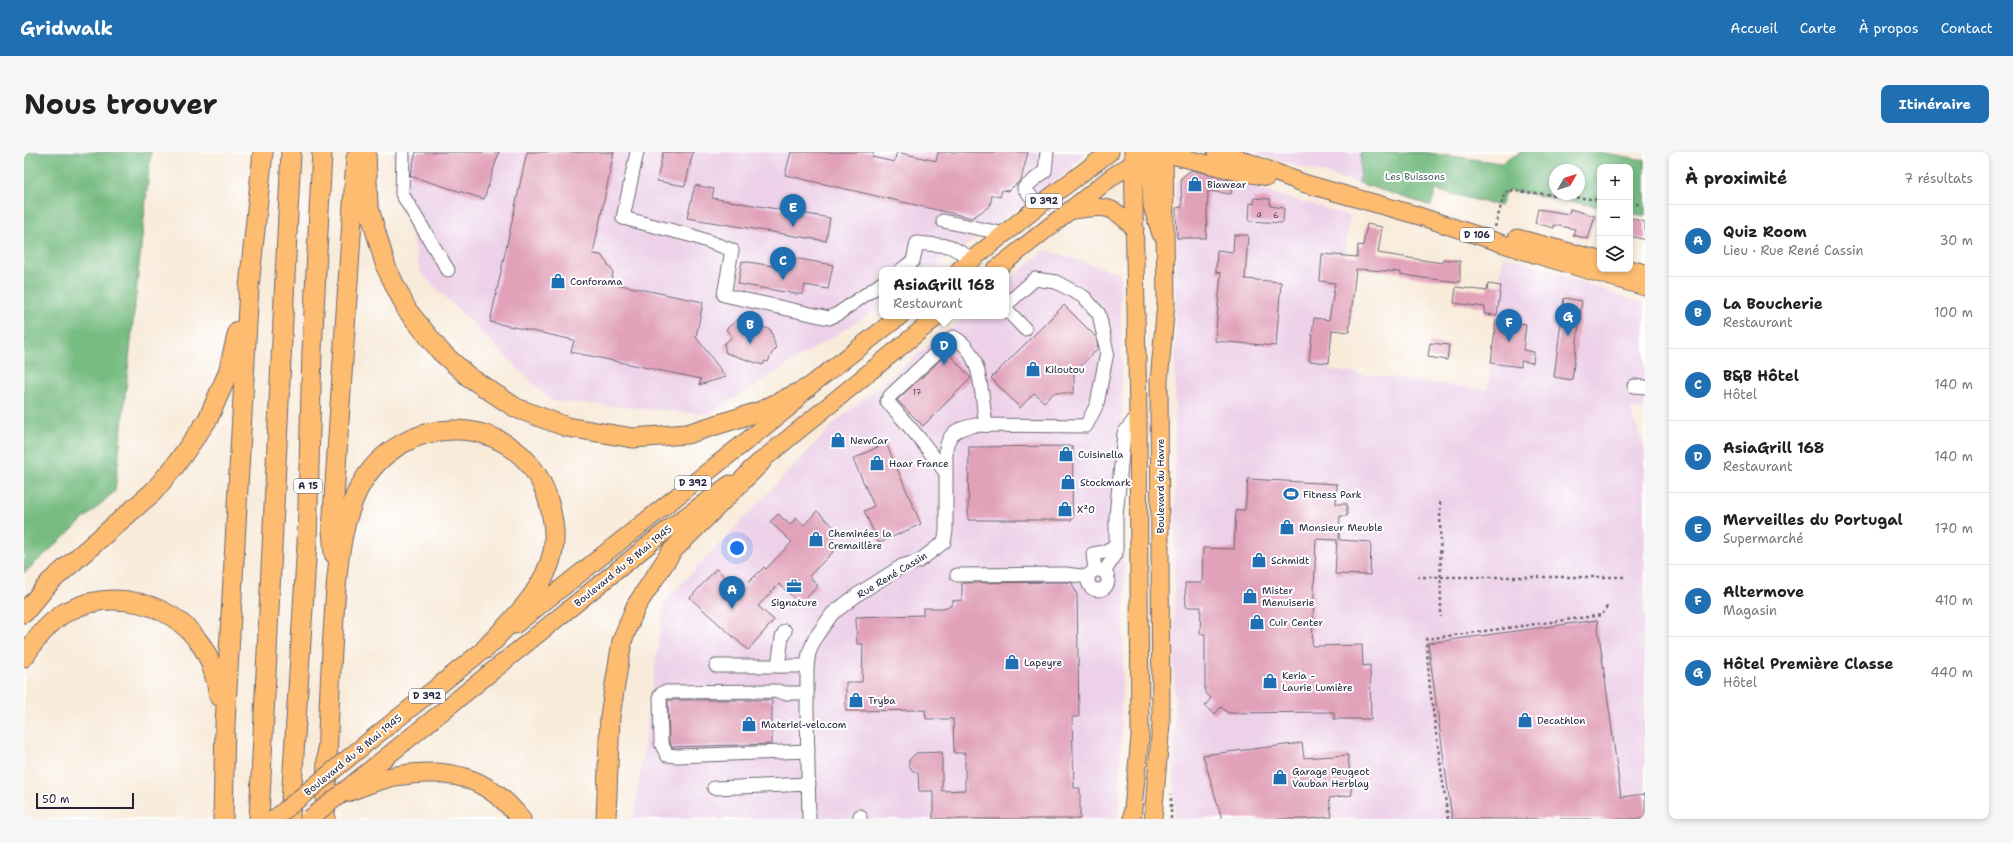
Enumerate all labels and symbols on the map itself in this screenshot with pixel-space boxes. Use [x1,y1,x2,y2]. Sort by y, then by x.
north arrow [1549,164,1585,200]
park label: Les Buissons [1385,170,1445,183]
shop icon: Biawear [1186,175,1204,193]
place label: Biawear [1207,178,1247,191]
pin: E [780,194,806,227]
road number: D 392 [1026,194,1062,208]
house number: 4 [1256,210,1262,221]
house number: 6 [1273,210,1279,221]
road number: D 106 [1460,228,1494,242]
pin: C [770,247,796,280]
shop icon: Conforama [549,272,567,290]
place label: Conforama [570,275,623,288]
pin: G [1555,303,1581,336]
pin: F [1496,309,1522,342]
pin: B [737,311,763,344]
pin: D [931,332,957,365]
shop icon: Kiloutou [1024,360,1042,378]
place label: Kiloutou [1045,363,1085,376]
house number: 17 [913,387,922,398]
shop icon: NewCar [829,431,847,449]
place label: NewCar [850,434,889,447]
street label: Boulevard du Havre [1154,438,1167,534]
shop icon: Cuisinella [1057,445,1075,463]
place label: Cuisinella [1078,448,1124,461]
shop icon: Haar France [868,454,886,472]
place label: Haar France [889,457,949,470]
shop icon: Stockmark [1059,473,1077,491]
road number: D 392 [675,476,711,490]
place label: Stockmark [1080,476,1131,489]
road number: A 15 [294,479,322,493]
sports icon: Fitness Park [1282,485,1300,503]
place label: Fitness Park [1303,488,1362,501]
shop icon: X²0 [1056,500,1074,518]
place label: X²0 [1077,503,1095,516]
shop icon: Monsieur Meuble [1278,518,1296,536]
place label: Monsieur Meuble [1299,521,1383,534]
street label: Boulevard du 8 Mai 1945 [571,522,675,610]
place label: Cheminées la Cremaillère [828,527,892,552]
shop icon: Cheminées la Cremaillère [807,530,825,548]
your location [727,538,747,558]
street label: Rue René Cassin [855,549,929,601]
shop icon: Schmidt [1250,551,1268,569]
place label: Schmidt [1271,554,1309,567]
pin: A [719,576,745,609]
office icon: Signature [785,577,803,595]
place label: Mister Menuiserie [1262,584,1315,609]
shop icon: Mister Menuiserie [1241,587,1259,605]
place label: Signature [771,596,817,609]
shop icon: Cuir Center [1248,613,1266,631]
place label: Cuir Center [1269,616,1323,629]
shop icon: Lapeyre [1003,653,1021,671]
place label: Lapeyre [1024,656,1062,669]
place label: Keria - Laurie Lumière [1282,669,1353,694]
shop icon: Keria - Laurie Lumière [1261,672,1279,690]
road number: D 392 [409,689,445,703]
shop icon: Tryba [847,691,865,709]
place label: Tryba [868,694,896,707]
street label: Boulevard du 8 Mai 1945 [301,711,405,799]
shop icon: Decathlon [1516,711,1534,729]
place label: Decathlon [1537,714,1585,727]
shop icon: Materiel-velo.com [740,715,758,733]
place label: Materiel-velo.com [761,718,847,731]
place label: Garage Peugeot Vauban Herblay [1292,765,1370,790]
shop icon: Garage Peugeot Vauban Herblay [1271,768,1289,786]
scale bar [36,791,134,810]

